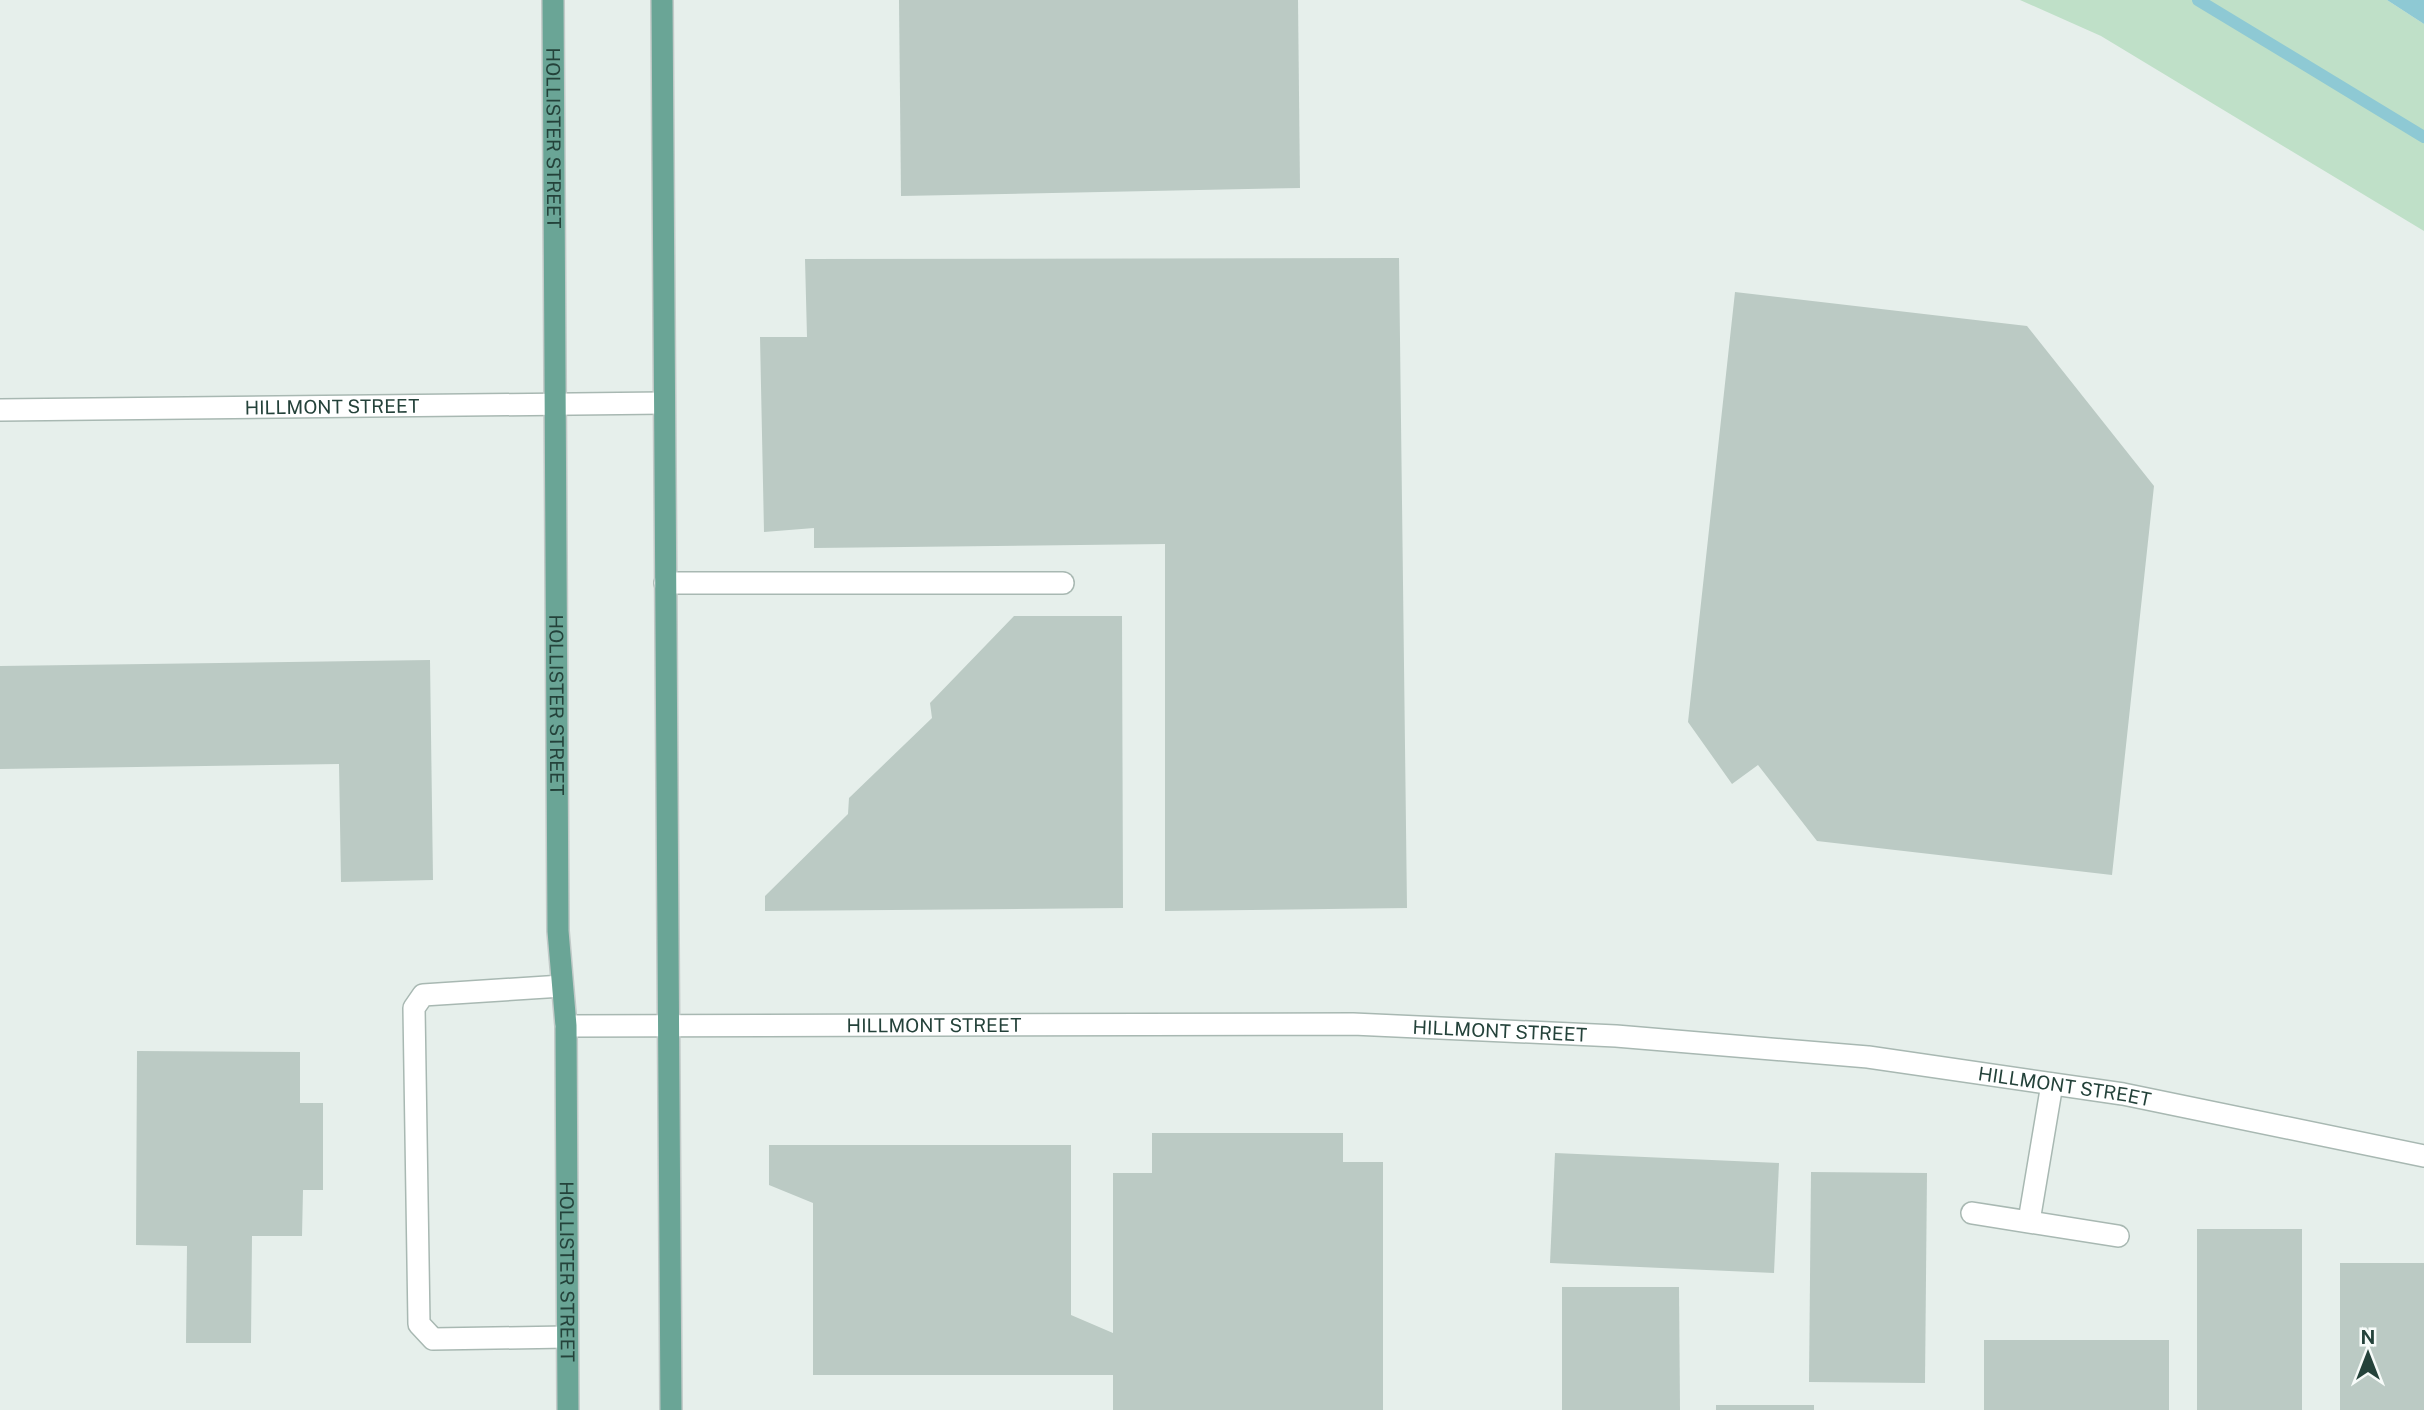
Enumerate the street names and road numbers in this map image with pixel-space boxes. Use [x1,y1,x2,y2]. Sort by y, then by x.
street label: HOLLISTER STREET [542,48,565,228]
street label: HILLMONT STREET [244,395,420,418]
street label: HOLLISTER STREET [545,614,568,795]
street label: HILLMONT STREET [847,1014,1021,1036]
street label: HILLMONT STREET [1412,1016,1588,1046]
street label: HILLMONT STREET [1977,1062,2153,1111]
street label: HOLLISTER STREET [556,1181,579,1362]

